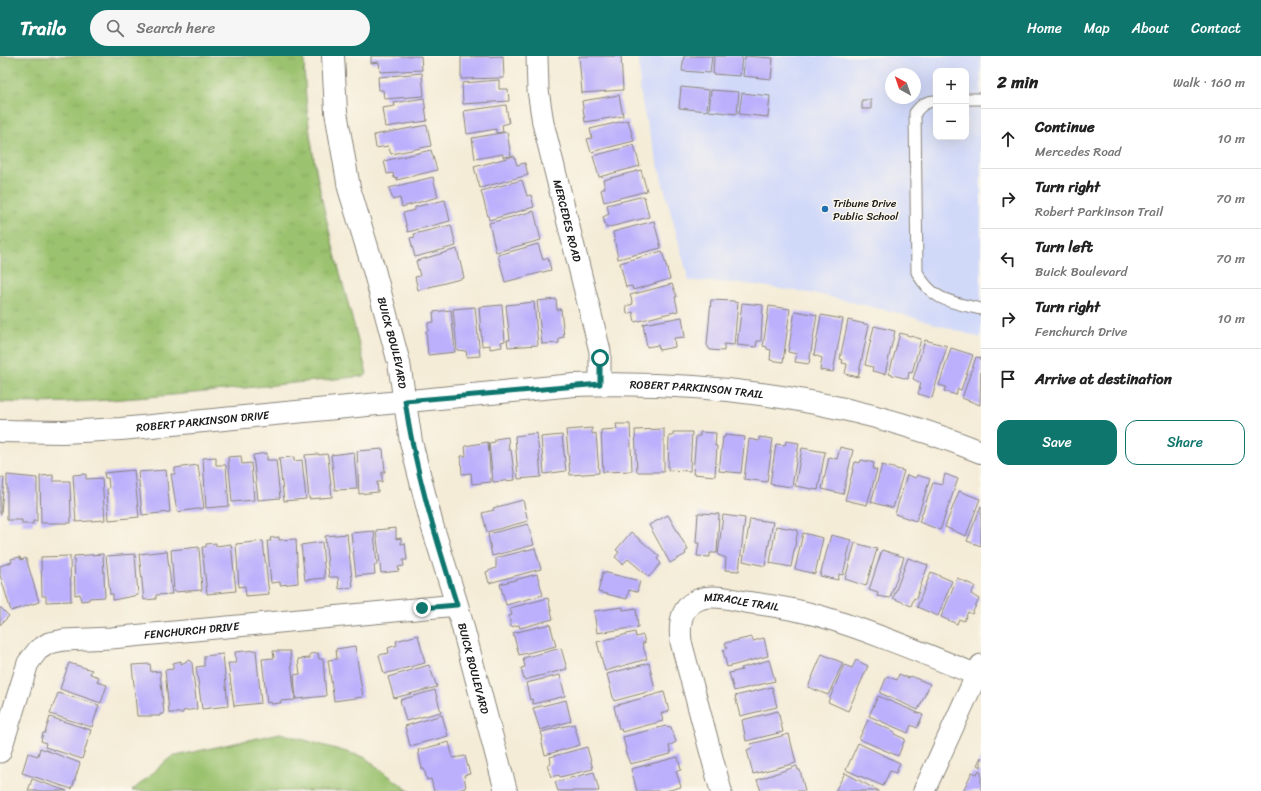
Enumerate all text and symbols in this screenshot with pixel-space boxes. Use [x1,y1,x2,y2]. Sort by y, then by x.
search box [90,10,370,46]
text: Trailo [20,12,66,45]
text: Search here [136,15,215,41]
text: Home [1027,16,1062,41]
text: Map [1084,16,1110,41]
text: About [1132,16,1169,41]
text: Contact [1191,16,1241,41]
icon: search [104,17,126,39]
text: 2 min [997,67,1038,97]
north arrow [885,68,921,104]
map controls [933,68,969,140]
button: + [933,68,969,104]
text: Walk · 160 m [1173,71,1245,94]
button: − [933,104,969,140]
text: Continue [1035,114,1095,140]
text: 10 m [1218,127,1245,150]
icon: ahead [997,128,1019,150]
text: Mercedes Road [1035,140,1121,163]
text: Turn right [1035,174,1100,200]
street label: MERCEDES ROAD [548,177,587,264]
text: 70 m [1216,187,1245,210]
icon: right [997,188,1019,210]
place label: Tribune Drive Public School [833,194,899,226]
text: Robert Parkinson Trail [1035,200,1163,223]
marker: Tribune Drive Public School [820,204,830,214]
text: Turn left [1035,234,1093,260]
text: 70 m [1216,247,1245,270]
icon: left [997,248,1019,270]
text: Buick Boulevard [1035,260,1127,283]
text: Turn right [1035,294,1100,320]
street label: BUICK BOULEVARD [372,295,412,390]
text: 10 m [1218,307,1245,330]
icon: right [997,308,1019,330]
text: Fenchurch Drive [1035,320,1127,343]
route start [591,349,609,367]
text: Arrive at destination [1035,366,1172,392]
icon: arrive [997,368,1019,390]
street label: ROBERT PARKINSON TRAIL [630,375,766,404]
street label: ROBERT PARKINSON DRIVE [135,405,271,437]
button: Save [997,420,1117,465]
button: Share [1125,420,1245,465]
street label: MIRACLE TRAIL [703,587,782,616]
route end [413,599,431,617]
street label: FENCHURCH DRIVE [143,616,241,644]
street label: BUICK BOULEVARD [453,621,495,716]

